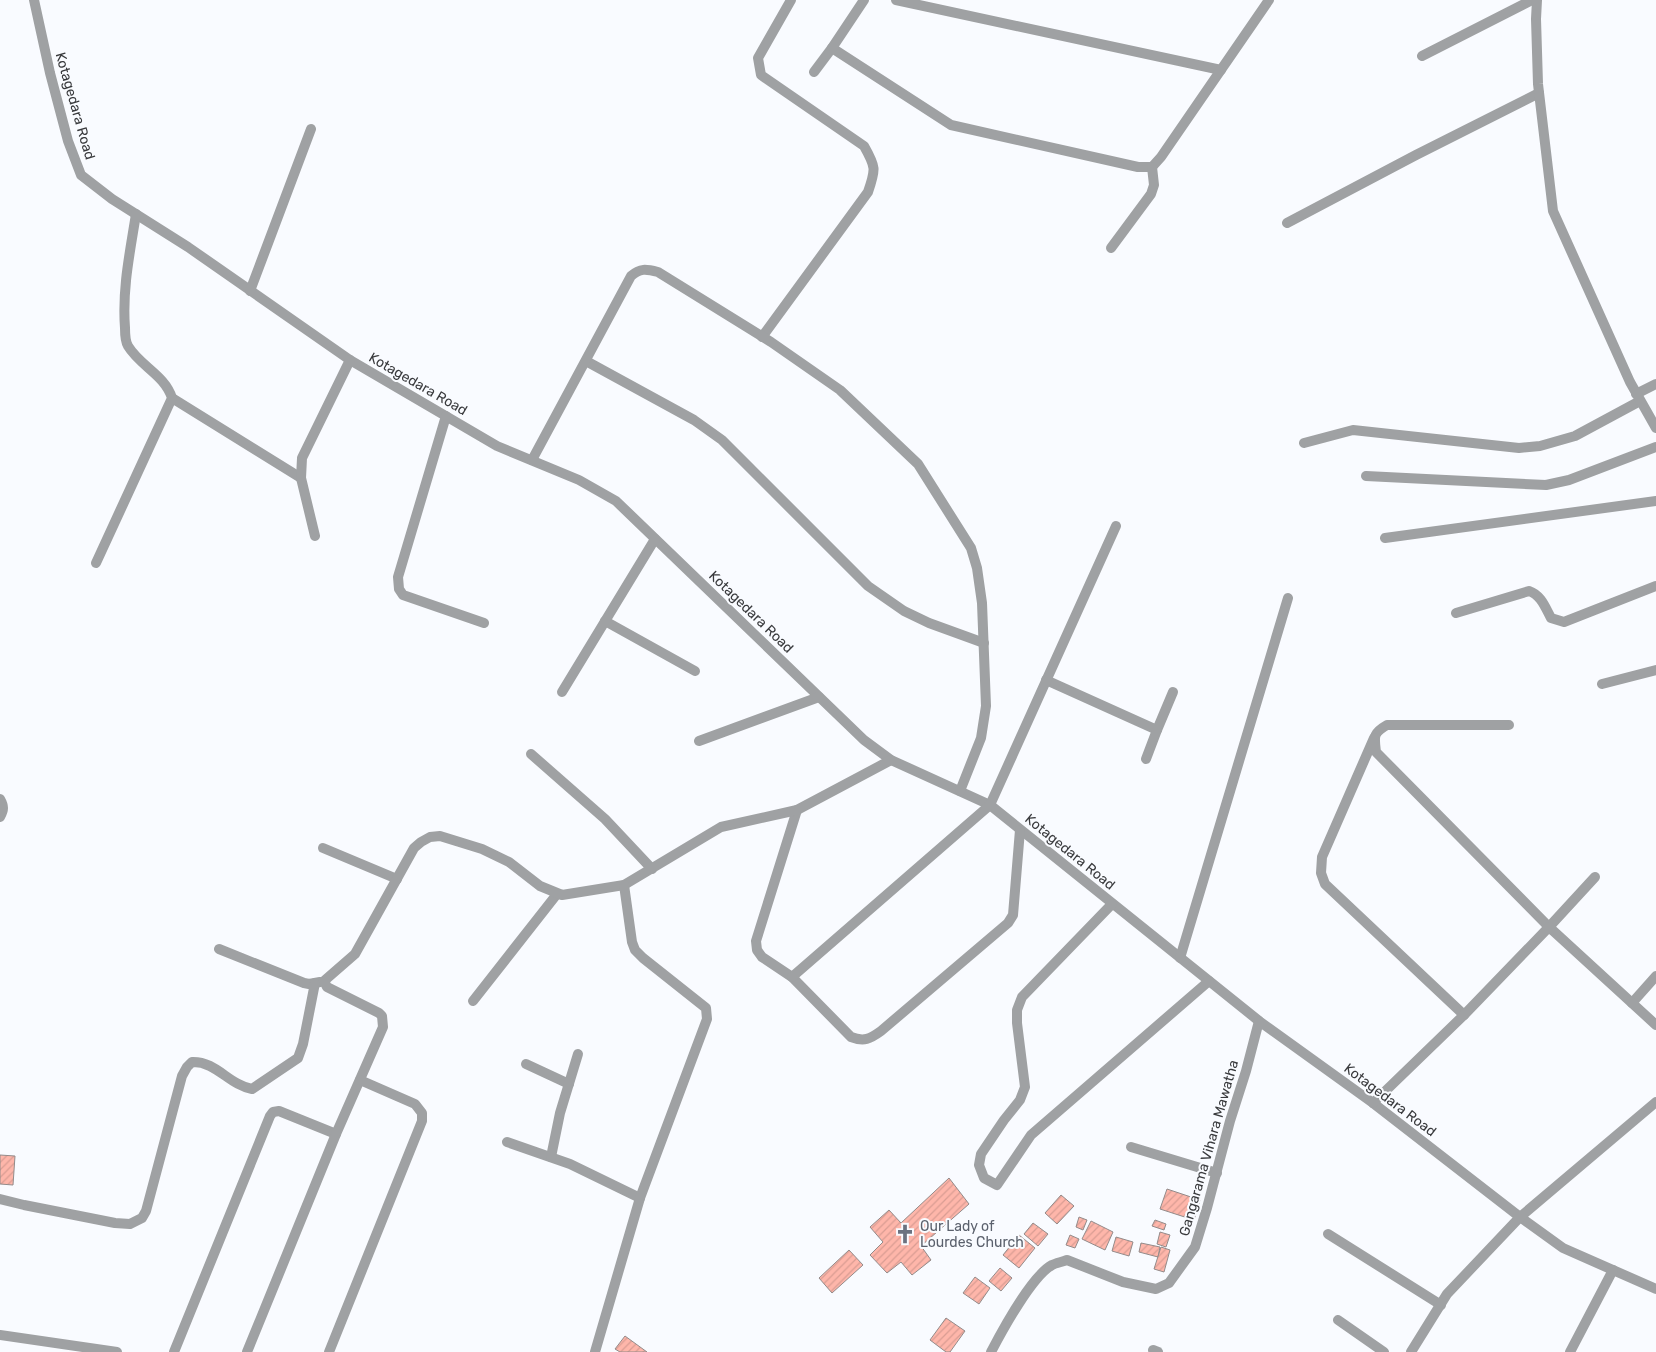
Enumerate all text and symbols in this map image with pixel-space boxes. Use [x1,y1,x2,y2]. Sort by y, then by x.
street label: Kotagedara Road [52,50,98,162]
street label: Kotagedara Road [366,349,470,419]
street label: Kotagedara Road [705,567,797,657]
street label: Kotagedara Road [1022,810,1118,894]
street label: Gangarama Vihara Mawatha [1176,1058,1242,1238]
street label: Kotagedara Road [1341,1060,1439,1140]
place label: Our Lady of Lourdes Church [920,1218,1024,1251]
church icon: Our Lady of Lourdes Church [894,1223,916,1245]

